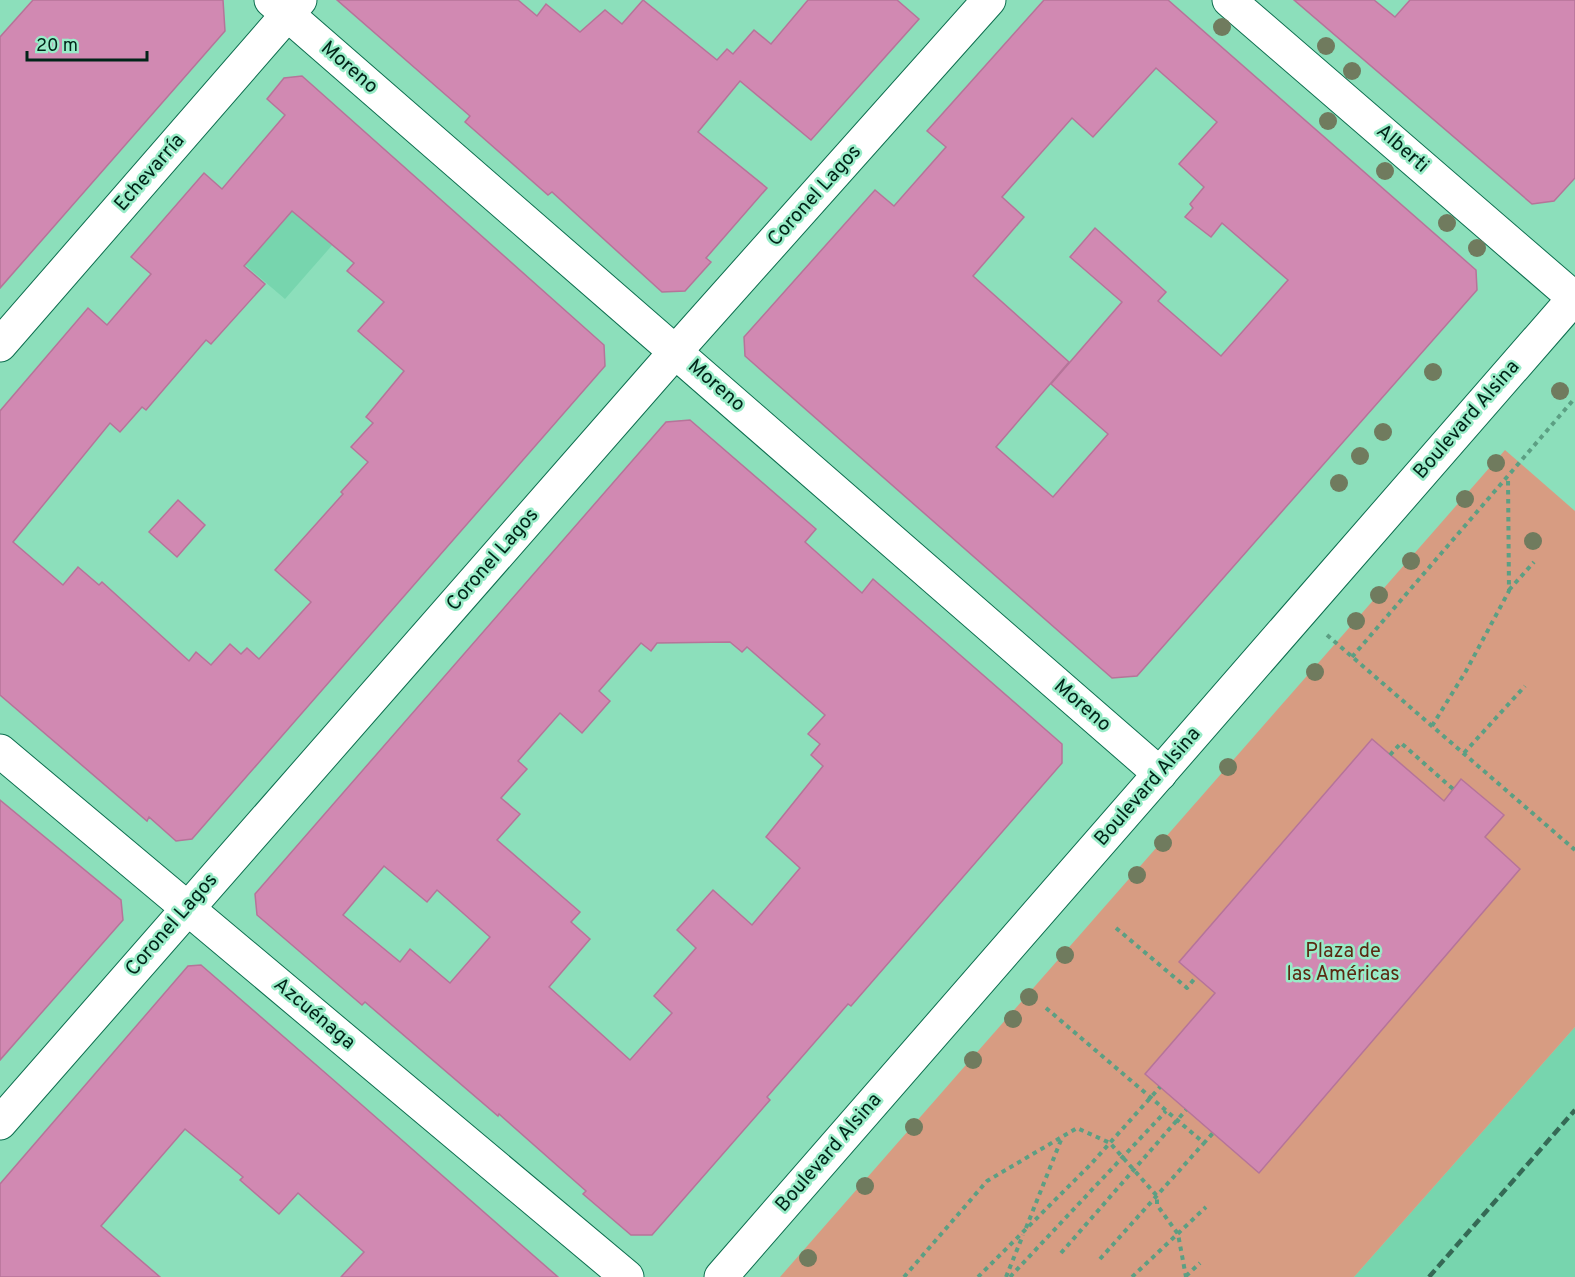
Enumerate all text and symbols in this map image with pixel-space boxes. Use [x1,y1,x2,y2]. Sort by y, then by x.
scale bar [27,24,147,62]
text: 20 m [36,35,78,58]
street label: Moreno [315,36,383,100]
street label: Alberti [1370,119,1434,179]
street label: Echevarría [109,129,191,217]
street label: Coronel Lagos [762,140,868,252]
street label: Moreno [682,354,750,418]
street label: Boulevard Alsina [1408,355,1526,485]
street label: Coronel Lagos [441,503,545,617]
street label: Moreno [1048,674,1116,738]
street label: Boulevard Alsina [1089,722,1207,852]
street label: Coronel Lagos [120,868,224,982]
park label: Plaza de las Américas [1286,939,1400,988]
street label: Azcuénaga [268,972,360,1056]
street label: Boulevard Alsina [770,1088,888,1218]

